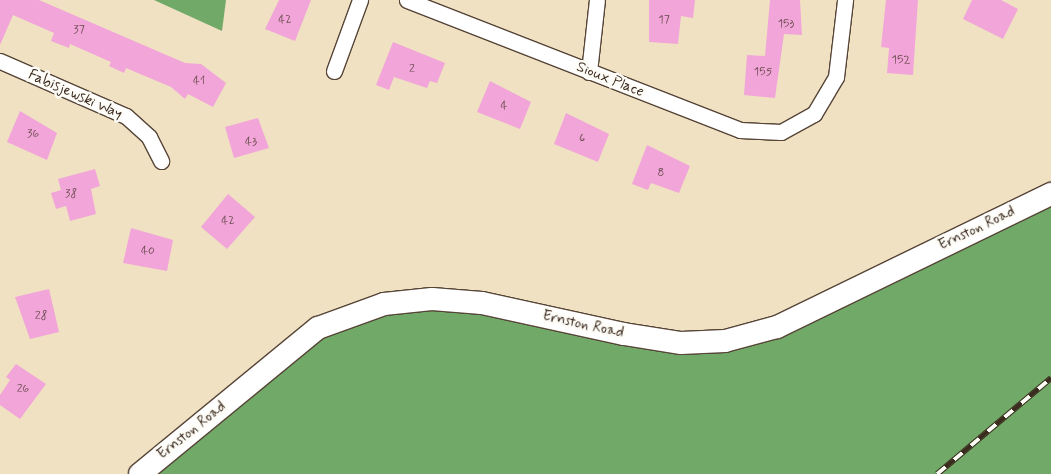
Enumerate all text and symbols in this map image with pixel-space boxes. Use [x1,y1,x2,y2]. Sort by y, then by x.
house number: 42 [278,14,292,28]
house number: 17 [658,14,670,28]
house number: 153 [778,18,794,32]
house number: 37 [73,24,85,38]
house number: 152 [892,54,910,68]
street label: Sioux Place [573,58,647,102]
house number: 2 [409,63,415,77]
street label: Fabisjewski Way [24,65,126,125]
house number: 155 [754,66,772,80]
house number: 41 [193,75,205,89]
house number: 4 [501,100,507,114]
house number: 36 [27,128,39,142]
house number: 6 [579,132,585,146]
house number: 43 [245,136,257,150]
house number: 8 [658,167,664,181]
house number: 38 [65,188,77,202]
street label: Ernston Road [937,203,1017,255]
house number: 42 [221,215,235,229]
house number: 40 [141,245,155,259]
street label: Ernston Road [541,308,625,342]
house number: 28 [35,310,47,324]
house number: 26 [17,383,29,397]
street label: Ernston Road [155,398,229,464]

